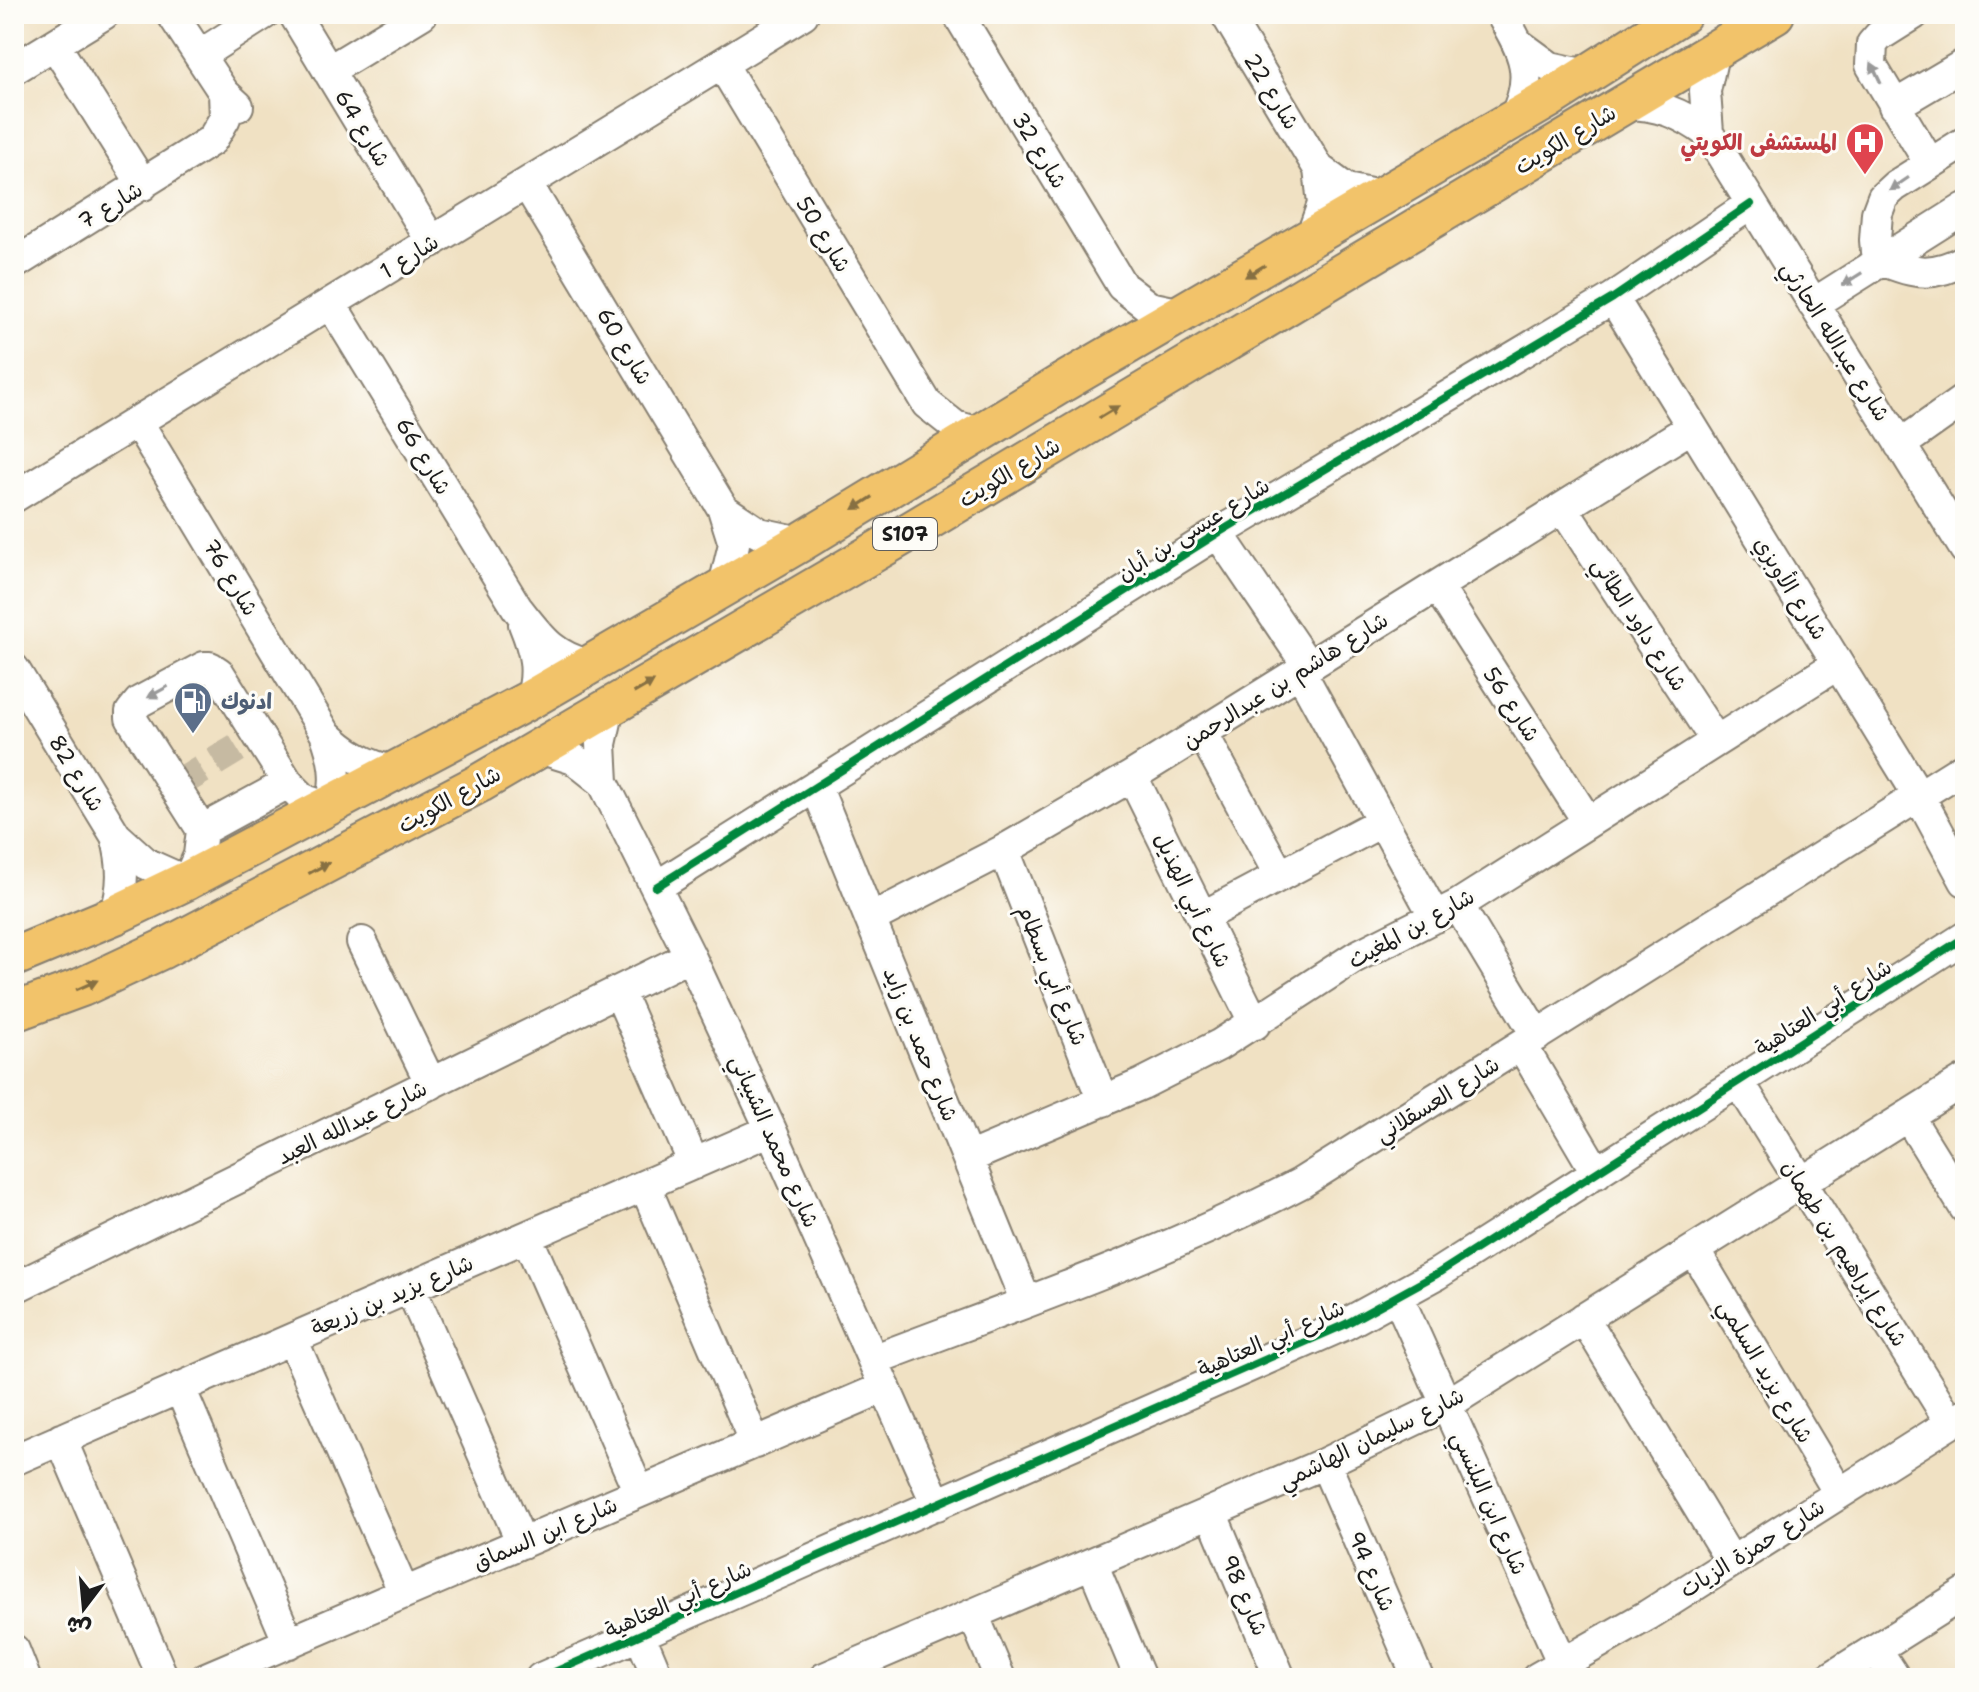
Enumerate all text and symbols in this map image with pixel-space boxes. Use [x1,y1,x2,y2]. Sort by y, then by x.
street label: شارع 22 [1236,47,1306,136]
one-way arrow [1869,62,1883,85]
street label: شارع 64 [327,84,397,173]
street label: شارع الكويت [1509,98,1622,182]
street label: شارع 32 [1005,107,1074,194]
hospital icon: المستشفى الكويتي [1844,121,1886,176]
place label: المستشفى الكويتي [1680,128,1837,162]
street label: شارع 7 [73,175,148,237]
one-way arrow [1888,176,1910,191]
street label: شارع 50 [789,191,858,278]
street label: شارع 1 [374,227,445,287]
street label: شارع عبدالله الحارثي [1770,256,1897,430]
one-way arrow [1244,263,1266,277]
one-way arrow [1841,272,1862,287]
street label: شارع 60 [589,302,659,391]
one-way arrow [1098,405,1120,419]
street label: شارع 66 [388,412,458,501]
street label: شارع الكويت [953,431,1066,515]
street label: شارع عيسى بن أبان [1112,471,1276,589]
one-way arrow [852,495,874,509]
road number: S107 [873,518,937,550]
street label: شارع الأوبزي [1746,530,1835,647]
street label: شارع 76 [195,533,265,622]
street label: شارع داود الطائي [1581,552,1694,700]
street label: شارع هاشم بن عبدالرحمن [1177,605,1395,757]
street label: شارع 56 [1476,661,1547,748]
fuel station icon: ادنوك [172,680,214,735]
one-way arrow [633,680,655,694]
one-way arrow [146,685,169,699]
place label: ادنوك [221,687,272,716]
street label: شارع 82 [42,730,111,817]
street label: شارع الكويت [393,759,506,841]
street label: شارع أبي الهذيل [1143,828,1238,975]
one-way arrow [308,862,331,875]
street label: شارع بن المغيث [1343,882,1480,976]
street label: شارع أبي بسطام [1006,901,1094,1052]
street label: شارع أبي العتاهية [1749,952,1900,1067]
street label: شارع حمد بن زايد [875,963,965,1126]
one-way arrow [75,978,99,991]
street label: شارع محمد الشيباني [719,1050,826,1234]
street label: شارع العسقلاني [1370,1050,1508,1153]
street label: شارع عبدالله العبد [272,1074,432,1172]
street label: شارع إبراهيم بن طهمان [1774,1154,1914,1353]
street label: شارع يزيد بن زريعة [307,1248,478,1344]
street label: شارع أبي العتاهية [1193,1293,1351,1388]
street label: شارع يزيد السلمي [1707,1294,1820,1451]
street label: شارع سليمان الهاشمي [1274,1381,1471,1501]
street label: شارع ابن البلنسي [1440,1427,1534,1582]
street label: شارع ابن السماق [468,1490,622,1578]
street label: شارع حمزة الزيات [1674,1492,1831,1605]
street label: شارع 94 [1340,1526,1402,1616]
street label: شارع 98 [1214,1550,1275,1641]
street label: شارع أبي العتاهية [600,1554,758,1649]
north arrow [44,1568,124,1648]
text: ش [63,1609,94,1644]

